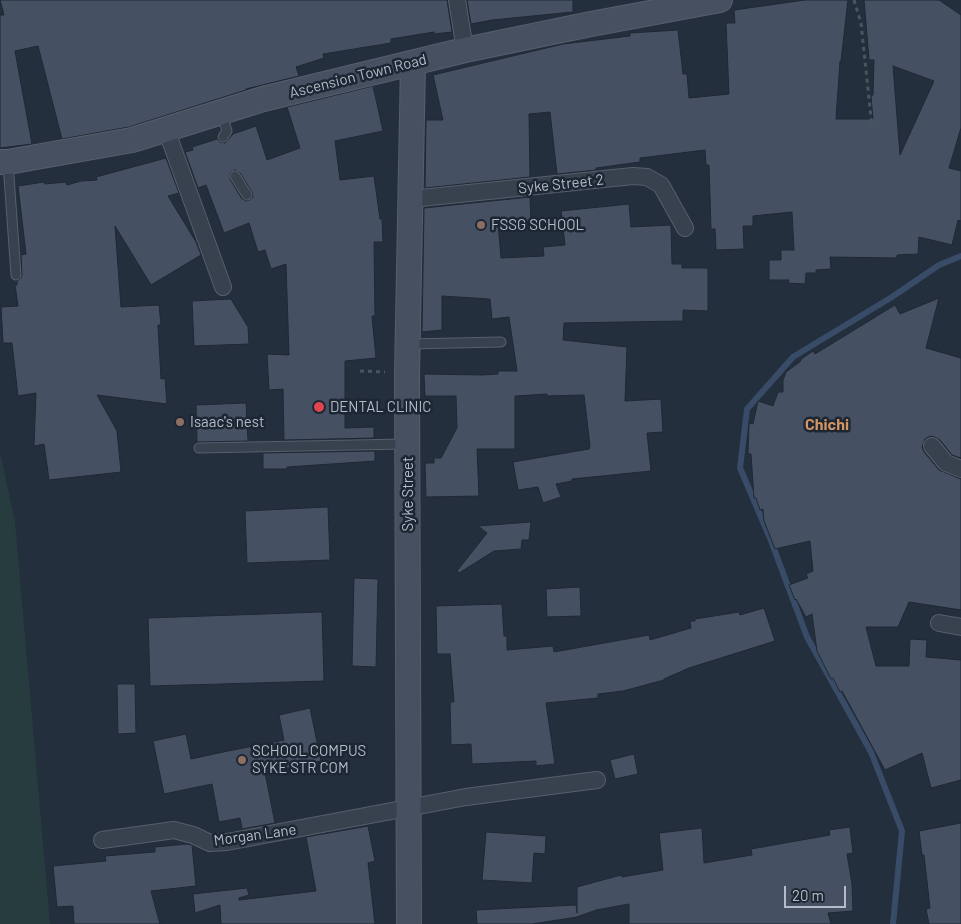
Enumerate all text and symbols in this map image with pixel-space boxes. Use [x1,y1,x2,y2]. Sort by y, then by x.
street label: Ascension Town Road [287,50,429,102]
street label: Syke Street 2 [517,171,605,197]
place label: FSSG SCHOOL [491,216,584,234]
marker: FSSG SCHOOL [475,219,487,231]
place label: DENTAL CLINIC [330,398,431,416]
marker: DENTAL CLINIC [312,400,326,414]
place label: Isaac's nest [190,413,264,431]
district label: Chichi [805,415,849,435]
marker: Isaac's nest [174,416,186,428]
street label: Syke Street [399,457,417,531]
place label: SCHOOL COMPUS SYKE STR COM [252,742,366,777]
marker: SCHOOL COMPUS SYKE STR COM [236,754,248,766]
street label: Morgan Lane [213,820,297,850]
scale bar [786,876,848,908]
text: 20 m [792,886,824,904]

